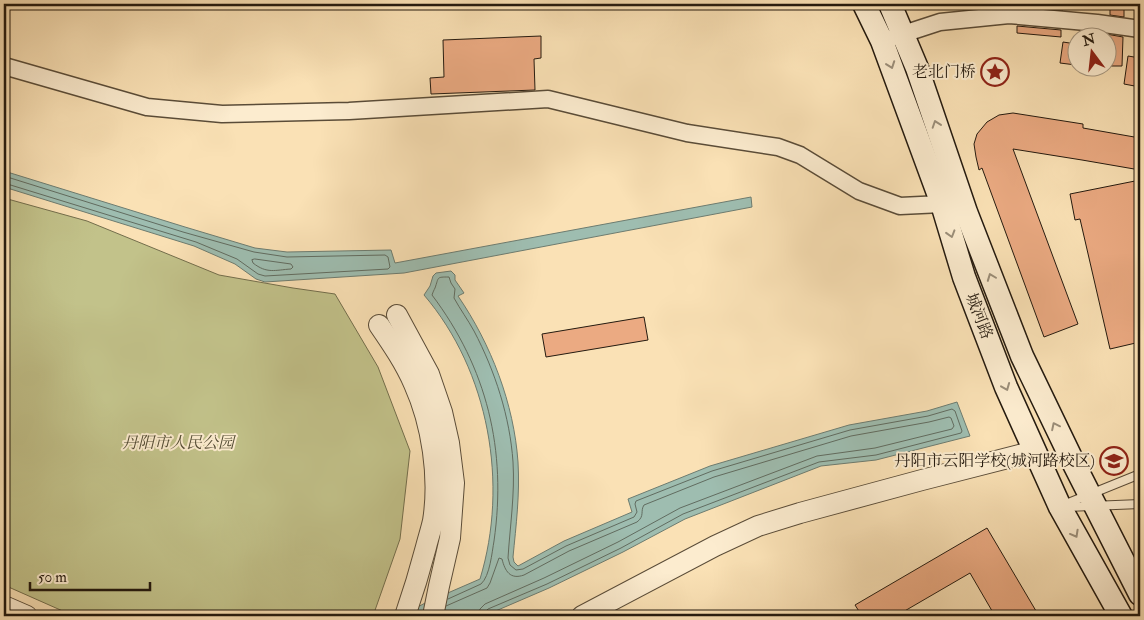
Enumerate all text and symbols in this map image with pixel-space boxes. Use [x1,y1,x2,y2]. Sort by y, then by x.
north arrow [1066,28,1116,78]
text: N [1080,30,1097,50]
place icon: 老北门桥 [980,57,1010,87]
one-way arrow [885,60,895,68]
place label: 老北门桥 [912,62,976,82]
one-way arrow [932,120,942,128]
one-way arrow [946,229,956,238]
one-way arrow [987,273,997,281]
street label: 城河路 [961,290,997,342]
one-way arrow [1000,382,1011,391]
one-way arrow [1051,422,1062,431]
park label: 丹阳市人民公园 [122,433,237,453]
school or university icon: 丹阳市云阳学校(城河路校区) [1099,446,1129,476]
place label: 丹阳市云阳学校(城河路校区) [894,451,1095,471]
one-way arrow [1069,528,1079,537]
scale bar [30,560,150,592]
text: 50 m [38,568,67,587]

